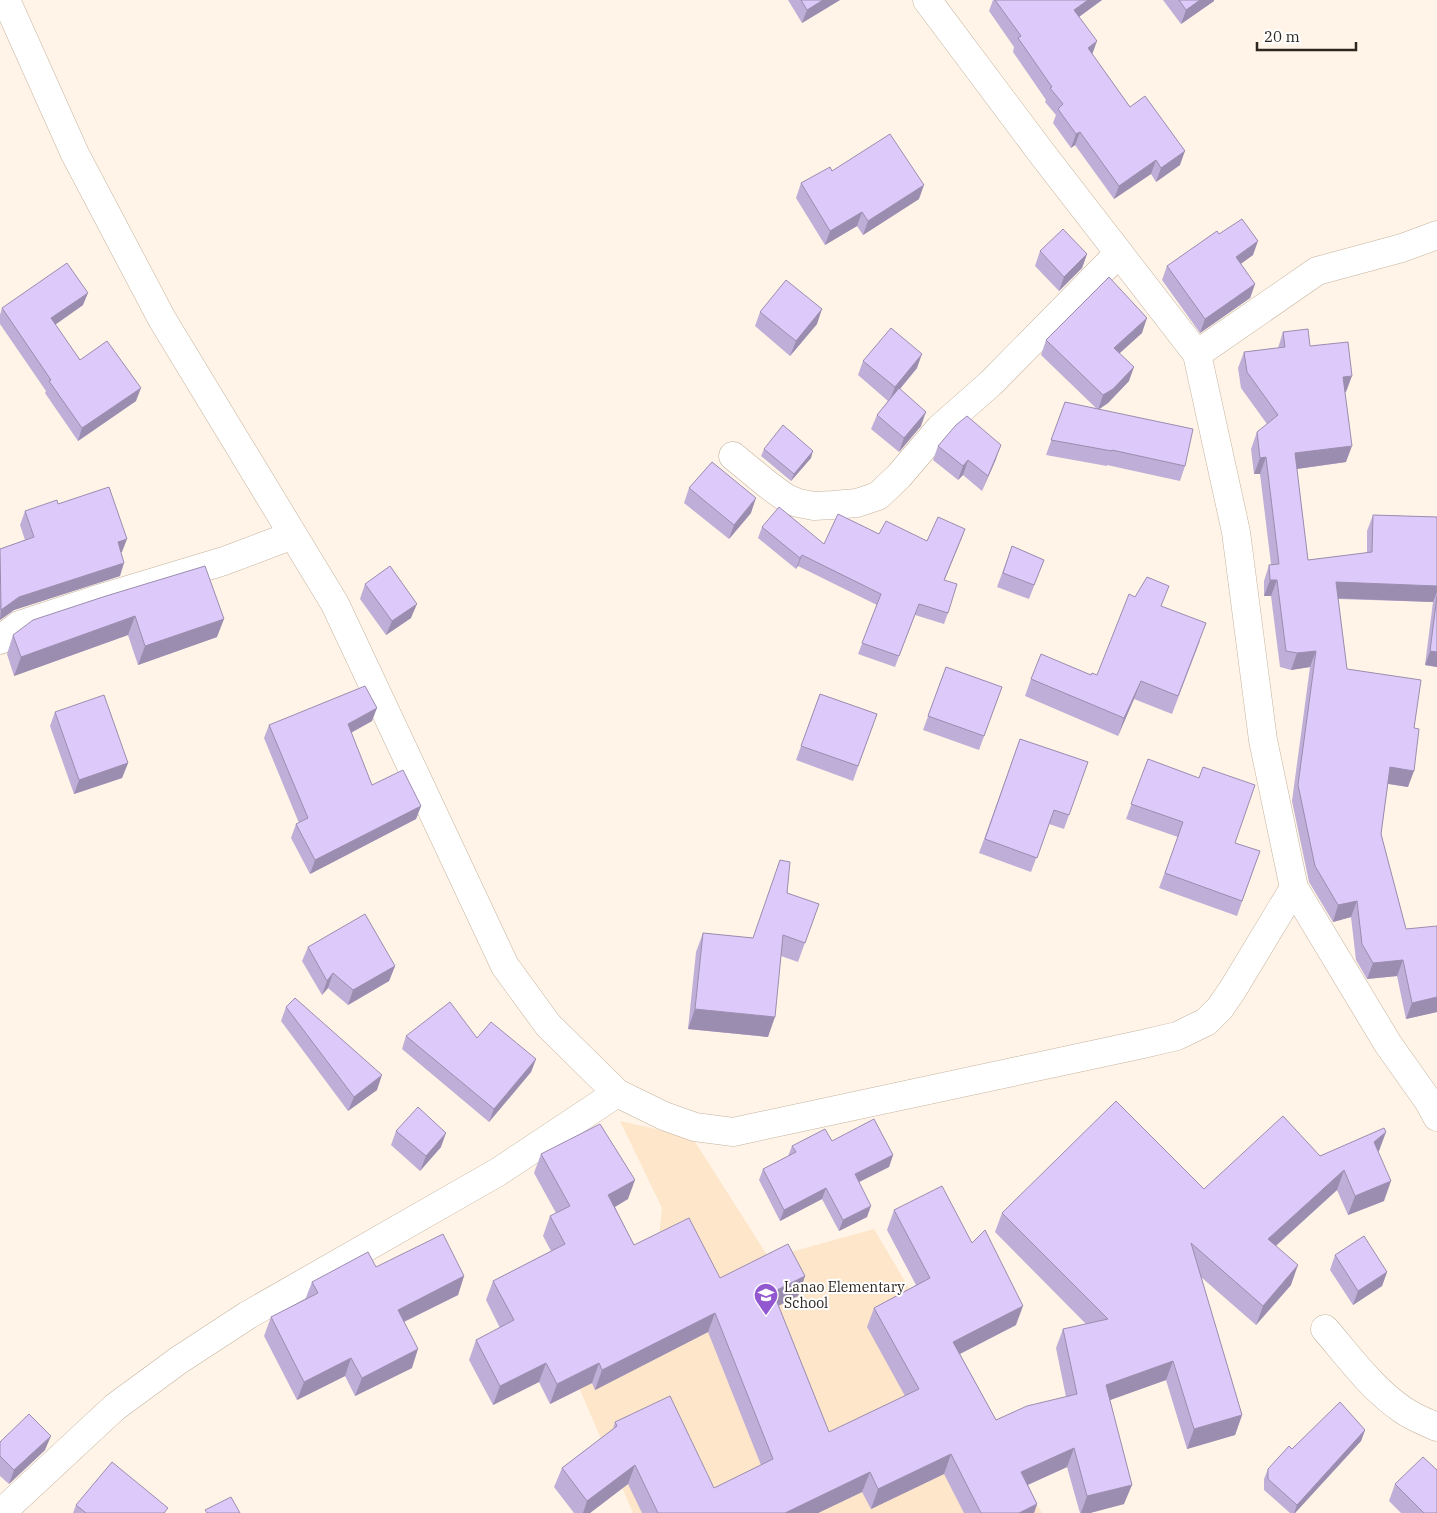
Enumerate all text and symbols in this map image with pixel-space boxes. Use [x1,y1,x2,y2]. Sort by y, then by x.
scale bar [1257,20,1356,52]
text: 20 m [1264,27,1300,46]
place label: Lanao Elementary School [784,1278,905,1312]
school or university icon: Lanao Elementary School [753,1282,779,1316]

